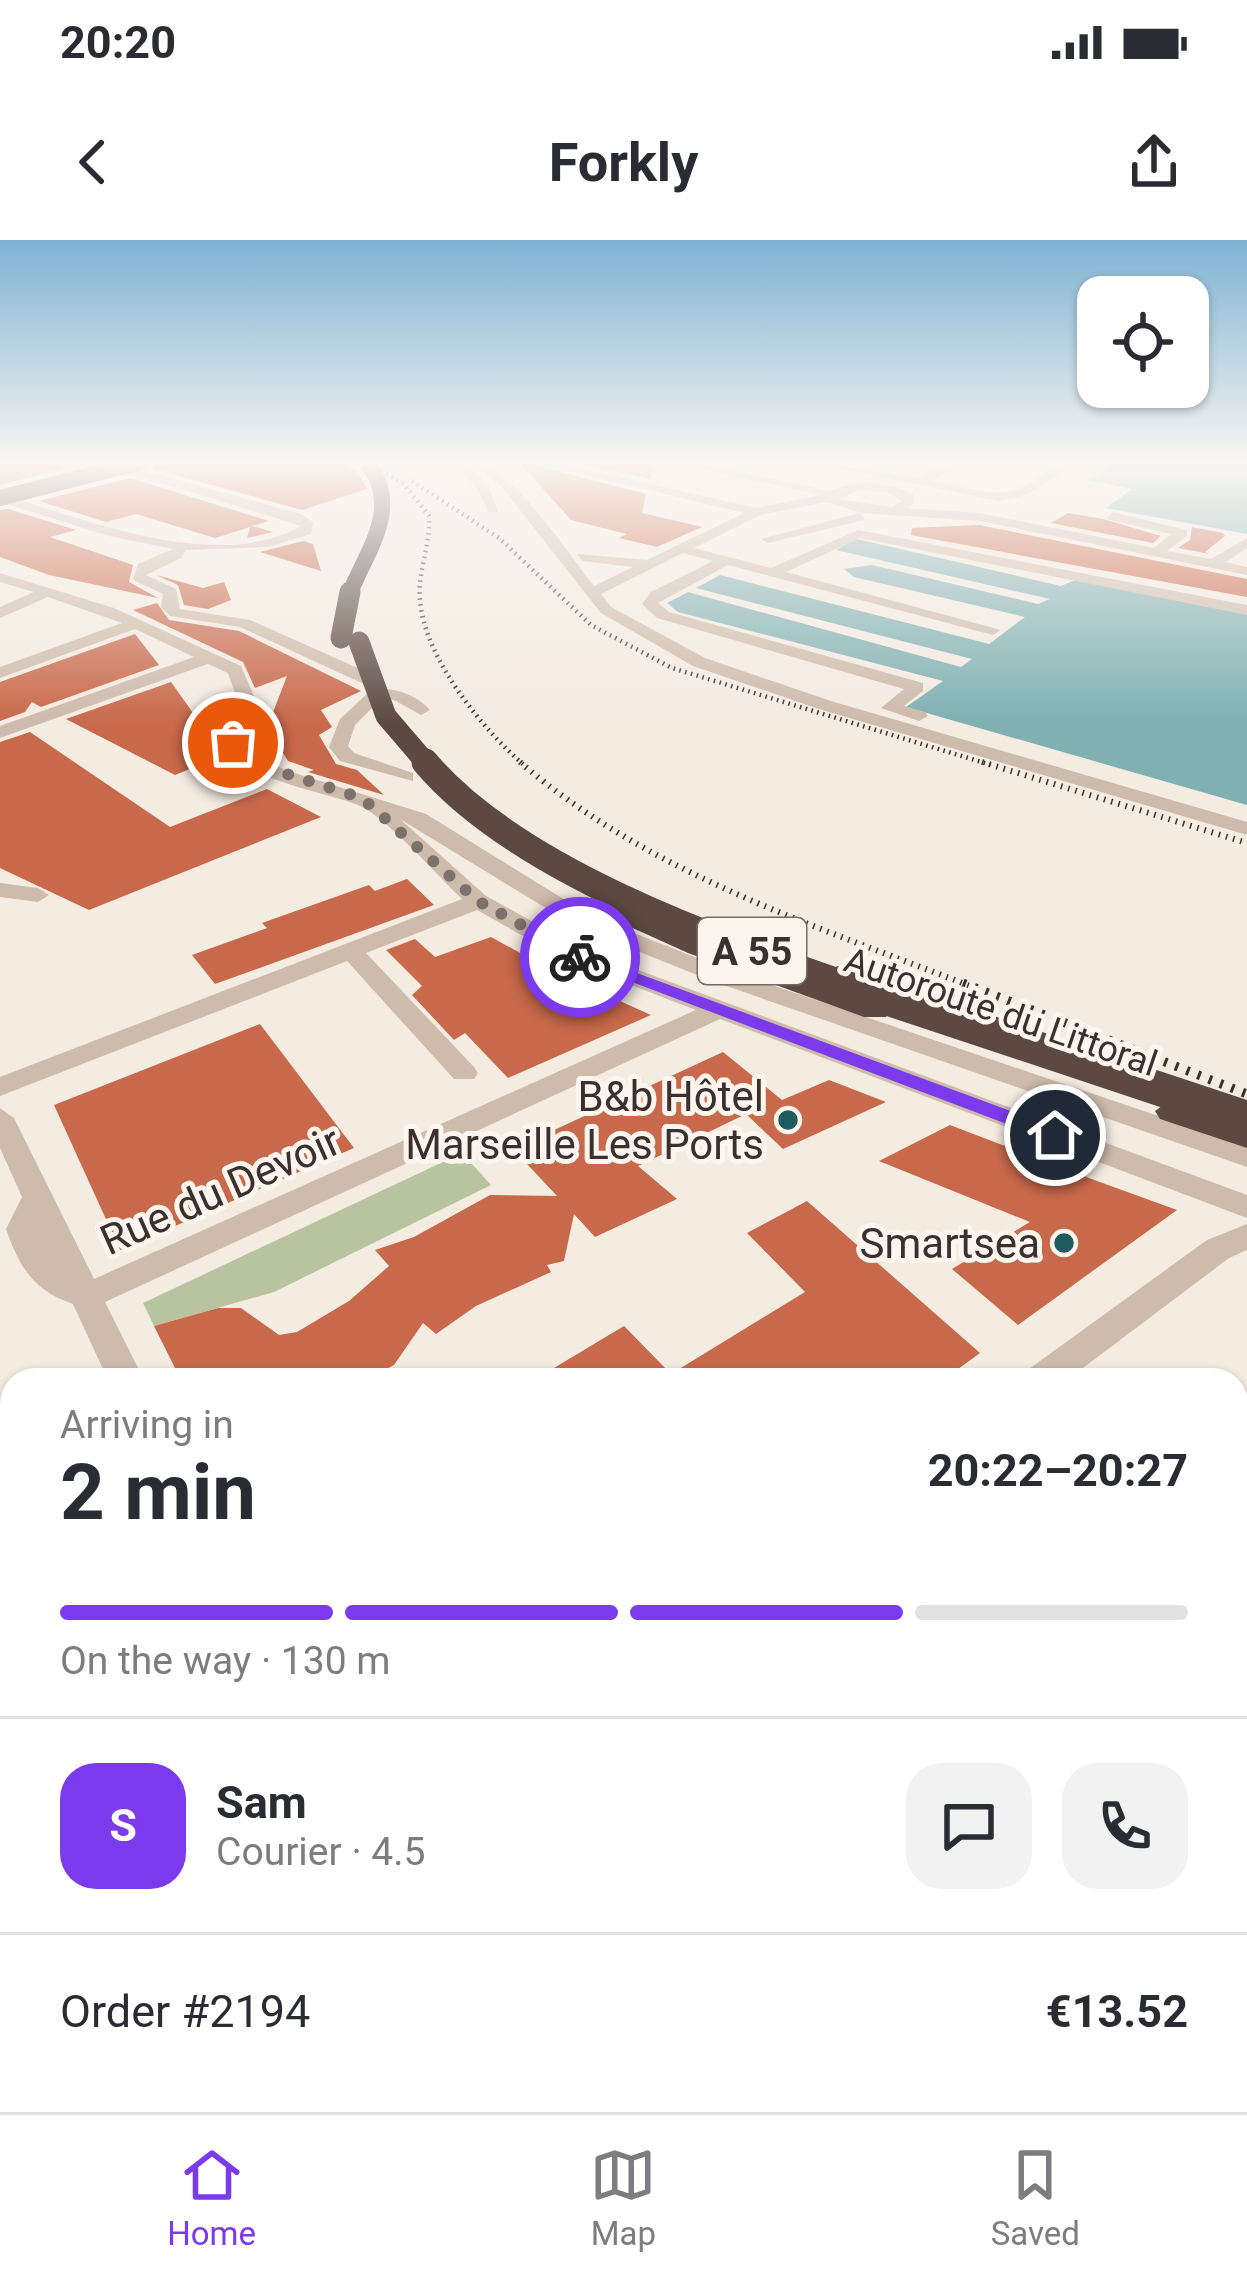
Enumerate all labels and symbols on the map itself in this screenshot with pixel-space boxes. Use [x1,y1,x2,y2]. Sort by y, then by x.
pin [182,692,284,794]
courier [520,897,640,1017]
road number: A 55 [698,918,806,984]
street label: Autoroute du Littoral [839,939,1163,1085]
place label: B&b Hôtel Marseille Les Ports [405,1072,764,1169]
pin [1004,1084,1106,1186]
marker: B&b Hôtel Marseille Les Ports [775,1107,801,1133]
street label: Rue du Devoir [93,1116,348,1265]
place label: Smartsea [860,1219,1040,1268]
marker: Smartsea [1051,1230,1077,1256]

